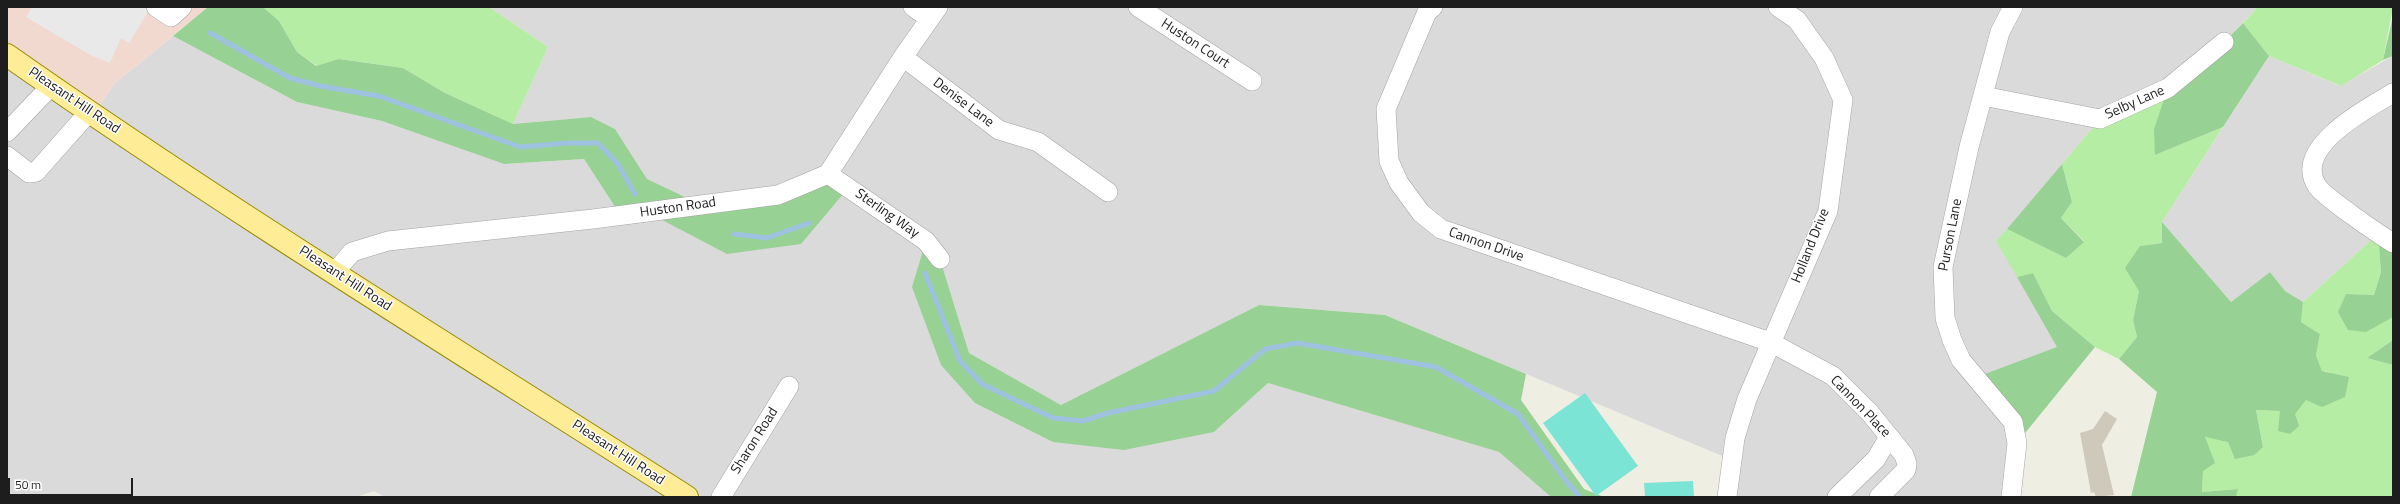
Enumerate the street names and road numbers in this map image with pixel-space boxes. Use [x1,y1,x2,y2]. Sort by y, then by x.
street label: Huston Court [1158,16,1232,72]
street label: Pleasant Hill Road [25,64,123,138]
street label: Denise Lane [929,75,997,131]
street label: Selby Lane [2103,82,2167,124]
street label: Sterling Way [852,186,922,242]
street label: Huston Road [639,194,717,222]
street label: Purson Lane [1936,197,1966,273]
street label: Holland Drive [1788,206,1834,286]
street label: Cannon Drive [1446,224,1526,266]
street label: Pleasant Hill Road [296,243,394,315]
street label: Cannon Place [1826,373,1894,441]
street label: Sharon Road [728,405,782,477]
street label: Pleasant Hill Road [569,417,667,489]

